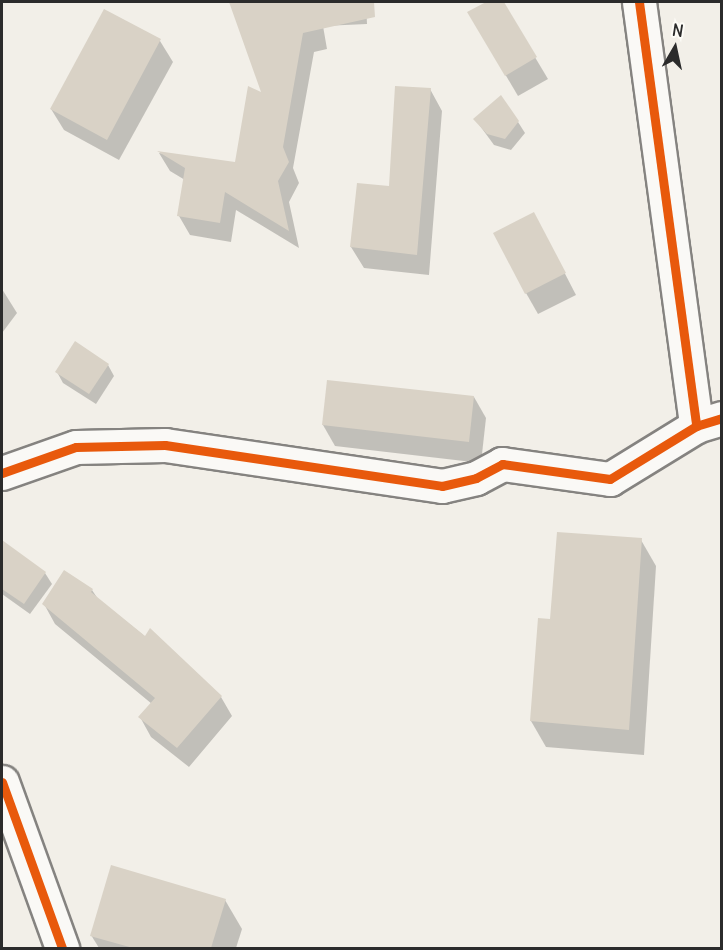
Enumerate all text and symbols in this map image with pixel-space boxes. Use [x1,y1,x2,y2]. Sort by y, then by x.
north arrow [645,18,705,78]
text: N [671,19,685,41]

